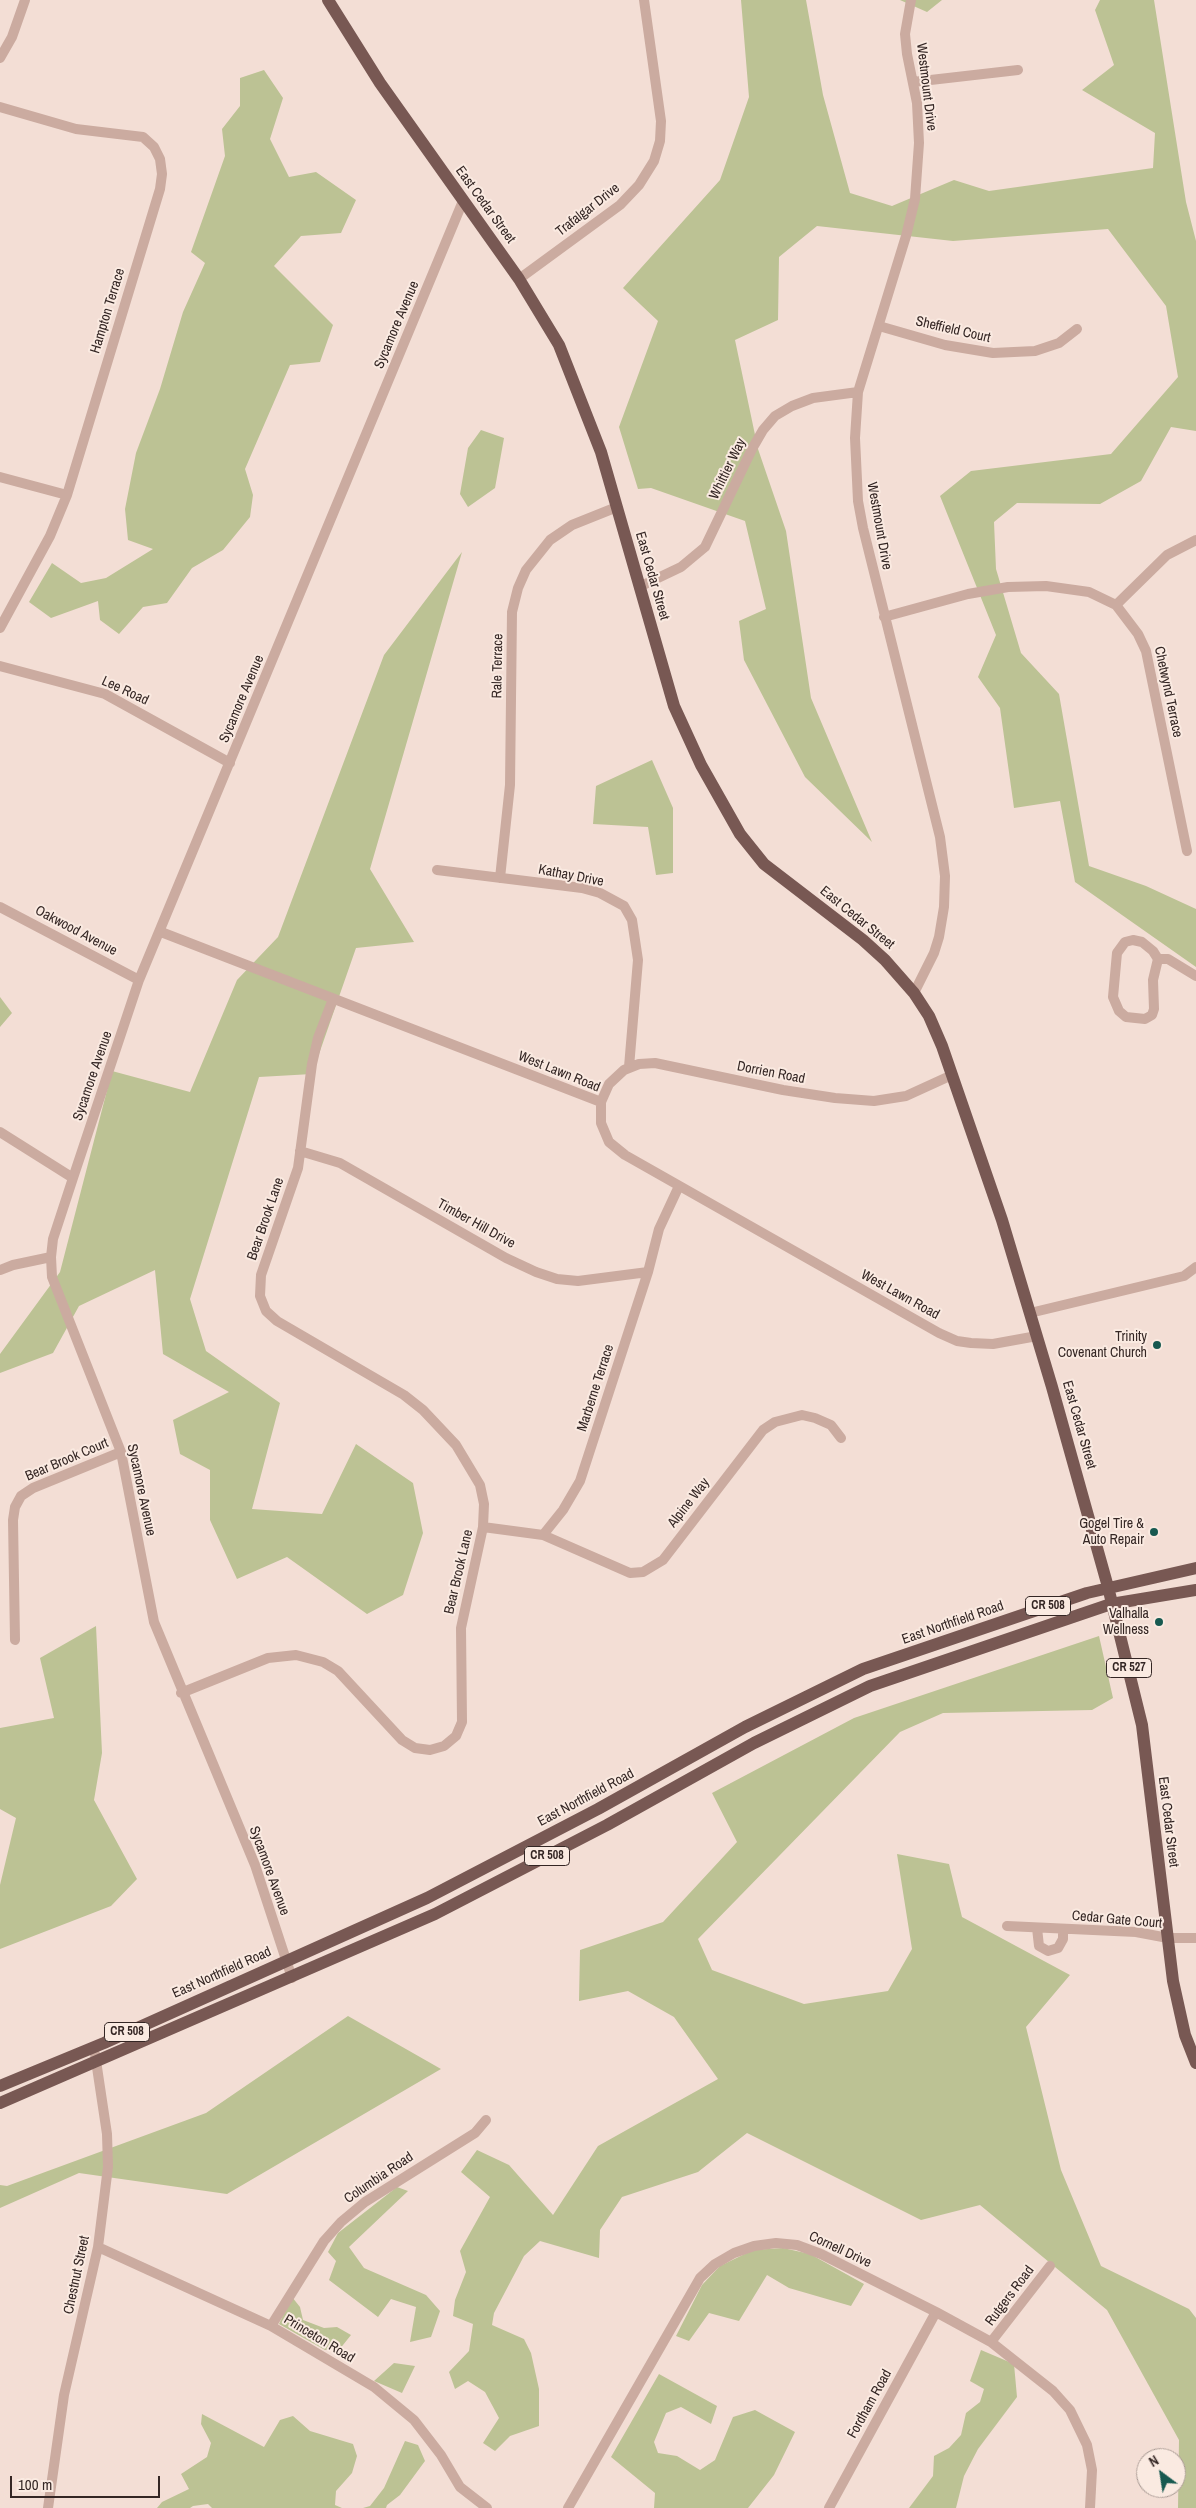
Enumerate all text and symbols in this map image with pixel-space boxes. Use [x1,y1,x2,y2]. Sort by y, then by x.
street label: Westmount Drive [912,42,940,132]
street label: East Cedar Street [451,163,519,247]
street label: Trafalgar Drive [553,180,623,240]
street label: Hampton Terrace [87,266,129,356]
street label: Sycamore Avenue [371,279,423,371]
street label: Sheffield Court [914,313,992,347]
street label: Whittier Way [706,436,750,502]
street label: Westmount Drive [863,481,895,571]
street label: East Cedar Street [631,530,673,622]
street label: Rale Terrace [489,633,507,699]
street label: Chetwynd Terrace [1150,645,1186,739]
street label: Sycamore Avenue [216,653,268,745]
street label: Lee Road [99,673,151,709]
street label: Kathay Drive [537,861,605,891]
street label: East Cedar Street [816,883,898,953]
street label: Oakwood Avenue [32,902,120,960]
street label: Sycamore Avenue [70,1029,116,1123]
street label: West Lawn Road [515,1048,603,1096]
street label: Dorrien Road [736,1058,806,1088]
street label: Bear Brook Lane [244,1176,288,1262]
street label: Timber Hill Drive [434,1196,518,1252]
street label: West Lawn Road [858,1267,942,1323]
place label: Trinity Covenant Church [1058,1329,1147,1361]
marker: Trinity Covenant Church [1151,1339,1163,1351]
street label: Marberne Terrace [574,1342,618,1434]
street label: East Cedar Street [1058,1379,1100,1471]
street label: Bear Brook Court [23,1435,111,1485]
street label: Sycamore Avenue [123,1442,159,1538]
street label: Alpine Way [664,1475,714,1531]
place label: Gogel Tire & Auto Repair [1079,1516,1144,1548]
marker: Gogel Tire & Auto Repair [1148,1526,1160,1538]
street label: Bear Brook Lane [441,1528,477,1616]
road number: CR 508 [1026,1596,1070,1615]
street label: East Northfield Road [900,1598,1006,1648]
place label: Valhalla Wellness [1103,1606,1149,1638]
marker: Valhalla Wellness [1153,1616,1165,1628]
road number: CR 527 [1106,1659,1152,1678]
street label: East Northfield Road [535,1766,637,1830]
street label: East Cedar Street [1154,1776,1182,1868]
street label: Sycamore Avenue [245,1824,293,1918]
road number: CR 508 [524,1846,570,1865]
street label: Cedar Gate Court [1071,1908,1163,1932]
street label: East Northfield Road [170,1944,274,2002]
road number: CR 508 [104,2022,150,2041]
street label: Columbia Road [341,2149,417,2207]
street label: Cornell Drive [806,2228,874,2272]
street label: Chestnut Street [60,2234,94,2316]
street label: Rutgers Road [982,2263,1038,2329]
street label: Princeton Road [280,2311,358,2367]
street label: Fordham Road [844,2367,896,2441]
north arrow [1136,2448,1186,2498]
text: N [1146,2451,1162,2471]
scale bar [12,2466,162,2498]
text: 100 m [18,2474,52,2495]

